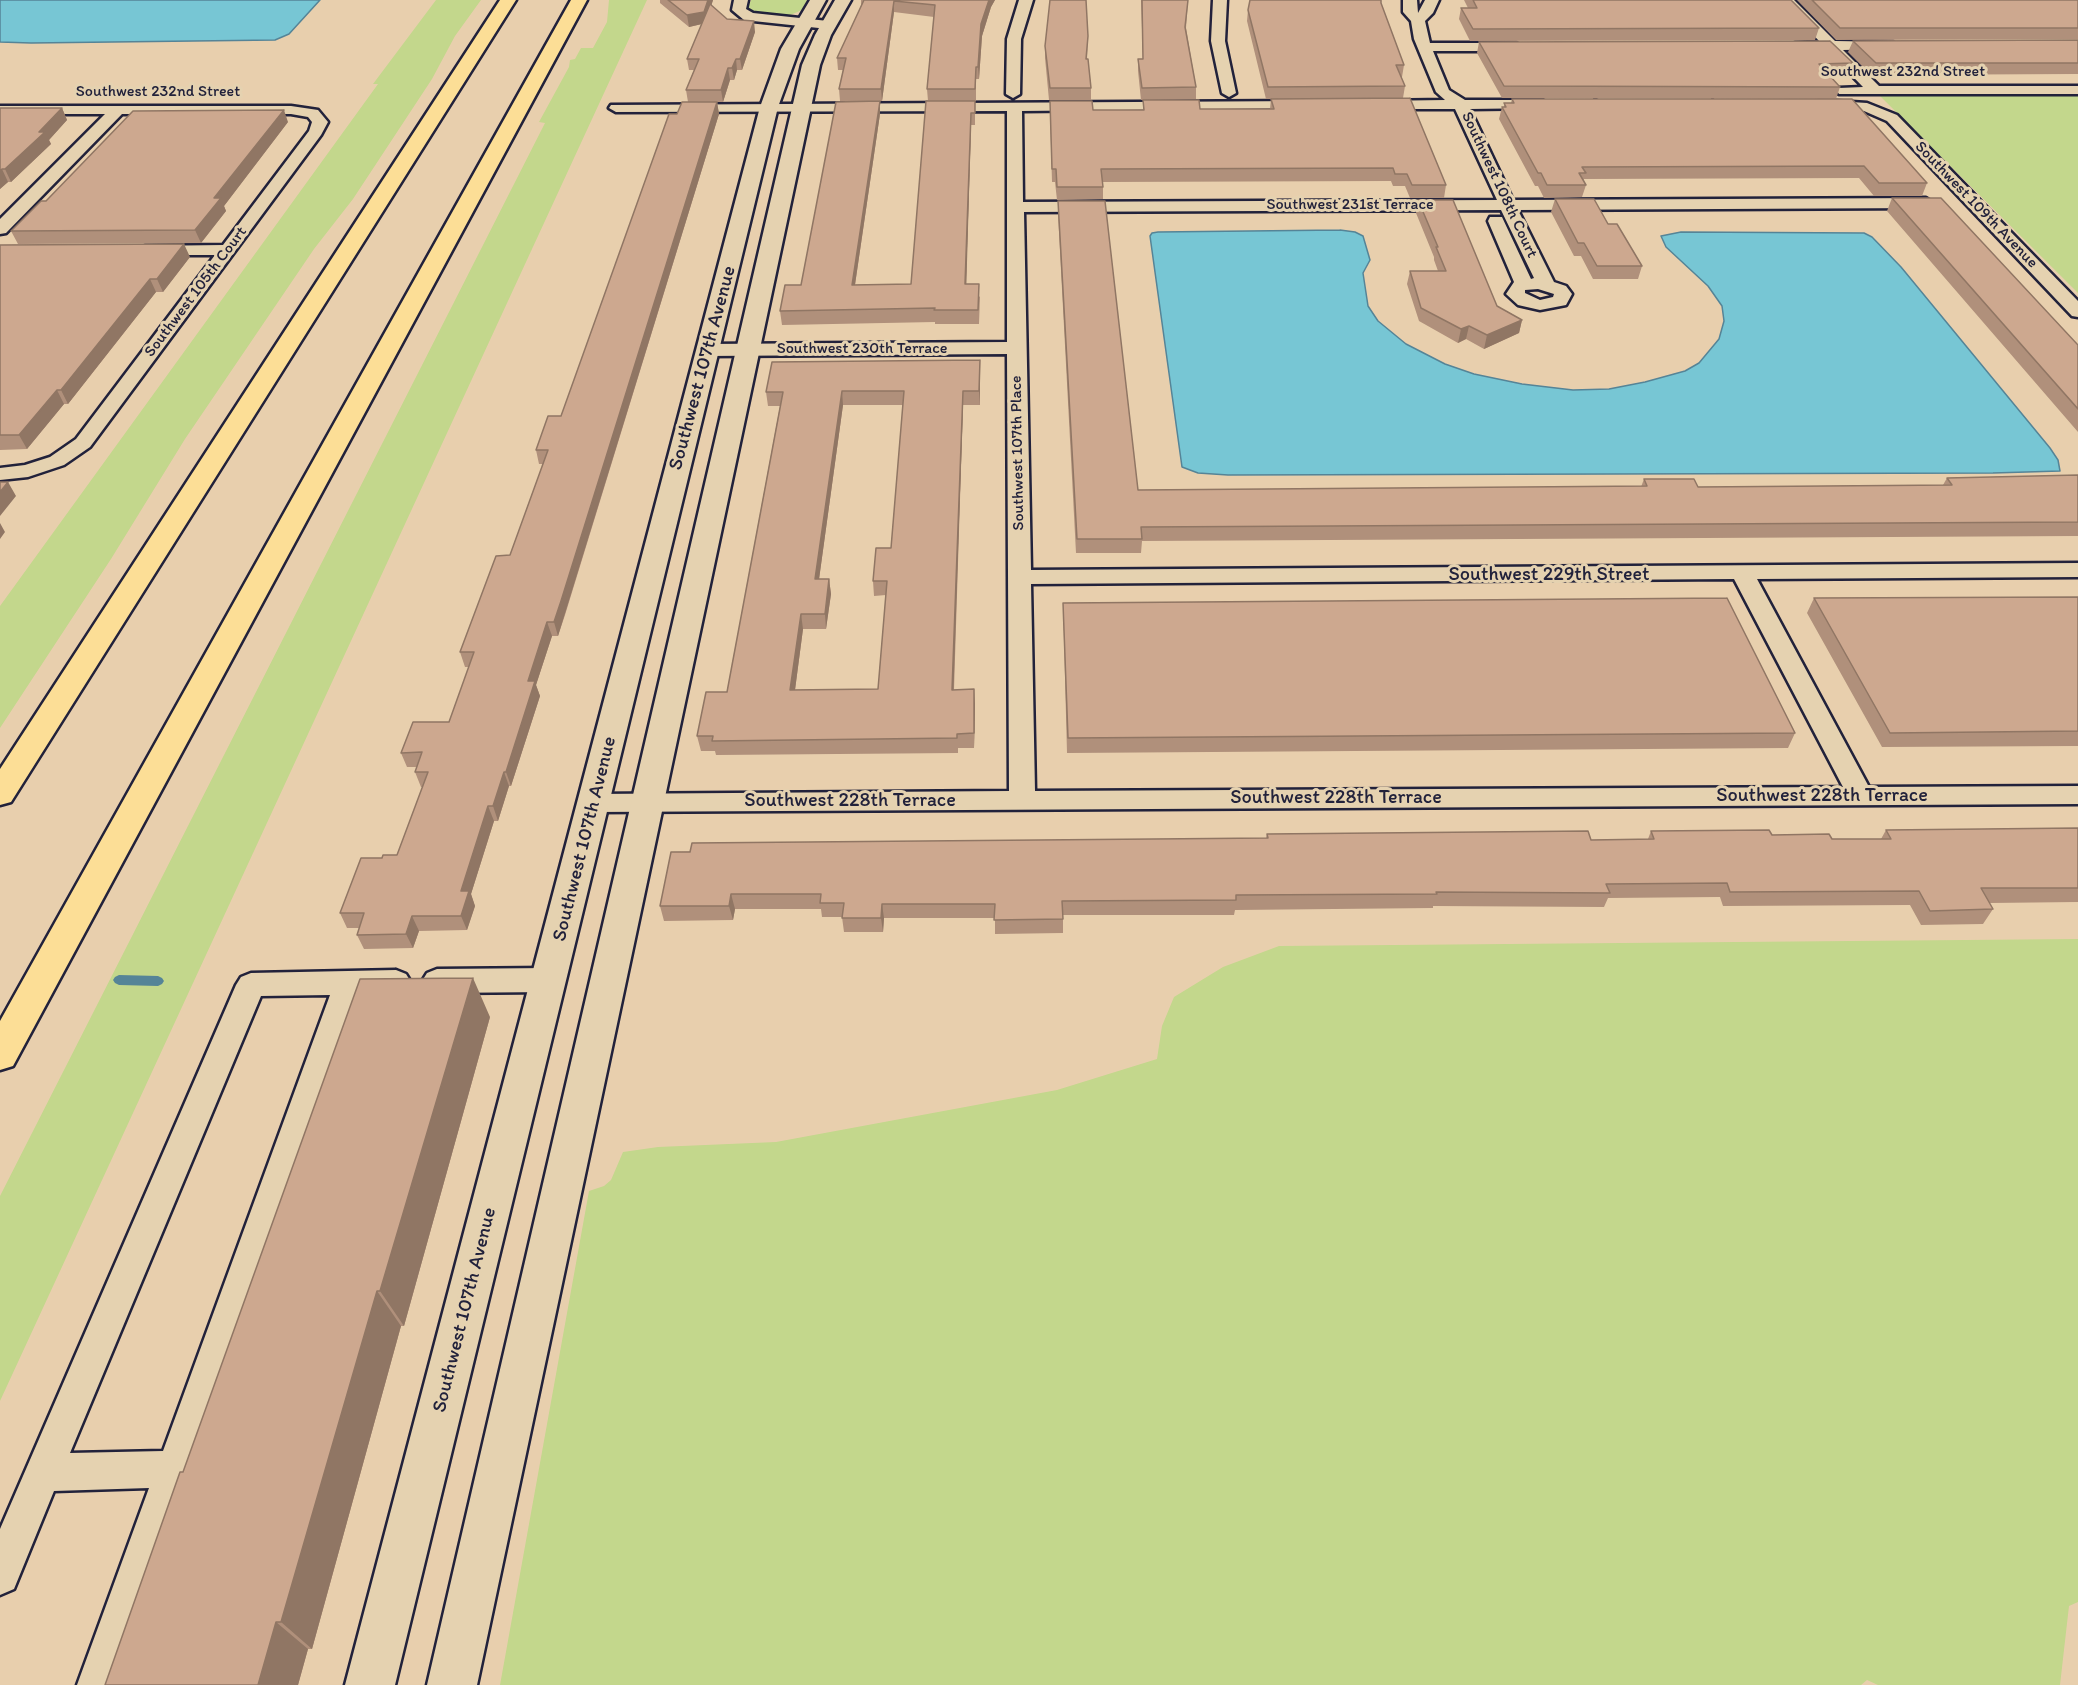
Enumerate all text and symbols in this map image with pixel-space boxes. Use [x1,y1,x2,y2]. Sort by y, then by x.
street label: Southwest 232nd Street [1821,62,1985,82]
street label: Southwest 232nd Street [76,82,240,102]
street label: Southwest 108th Court [1457,109,1541,261]
street label: Southwest 109th Avenue [1910,138,2042,272]
street label: Southwest 231st Terrace [1266,195,1434,215]
street label: Southwest 105th Court [141,223,251,361]
street label: Southwest 107th Avenue [664,263,742,473]
street label: Southwest 230th Terrace [777,339,947,359]
street label: Southwest 107th Place [1007,375,1029,531]
street label: Southwest 229th Street [1449,563,1649,587]
street label: Southwest 107th Avenue [548,734,622,944]
street label: Southwest 228th Terrace [1716,784,1928,808]
street label: Southwest 228th Terrace [1230,786,1442,810]
street label: Southwest 228th Terrace [744,789,956,813]
street label: Southwest 107th Avenue [428,1205,502,1415]

